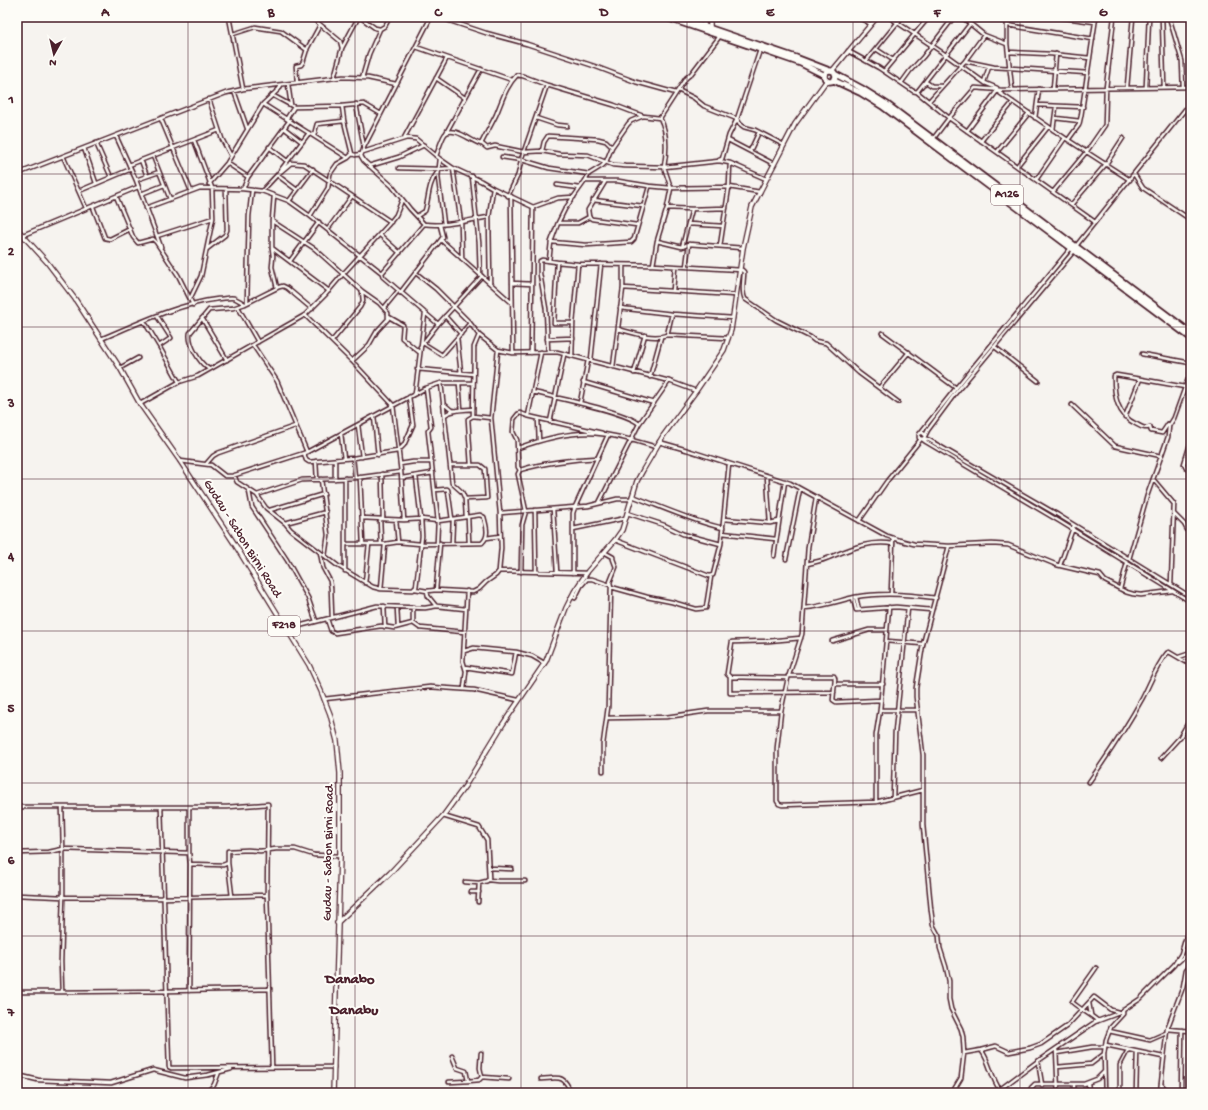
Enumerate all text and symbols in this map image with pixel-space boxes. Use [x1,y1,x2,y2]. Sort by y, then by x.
text: A [100,6,110,21]
text: B [267,6,276,21]
text: C [433,6,443,21]
text: D [599,6,609,21]
text: E [766,6,775,21]
text: F [933,6,942,21]
text: G [1099,6,1108,21]
north arrow [34,34,74,74]
text: N [48,55,57,68]
text: 1 [7,93,14,108]
road number: A126 [991,185,1023,205]
text: 2 [8,245,15,260]
text: 3 [7,397,15,412]
street label: Gudau - Sabon Birni Road [200,477,285,602]
text: 4 [7,550,15,565]
road number: F218 [268,616,300,636]
text: 5 [8,702,15,717]
street label: Gudau - Sabon Birni Road [320,783,338,921]
text: 6 [8,854,15,869]
district label: Danabo [323,971,375,989]
district label: Danabu [328,1002,379,1020]
text: 7 [7,1006,16,1021]

